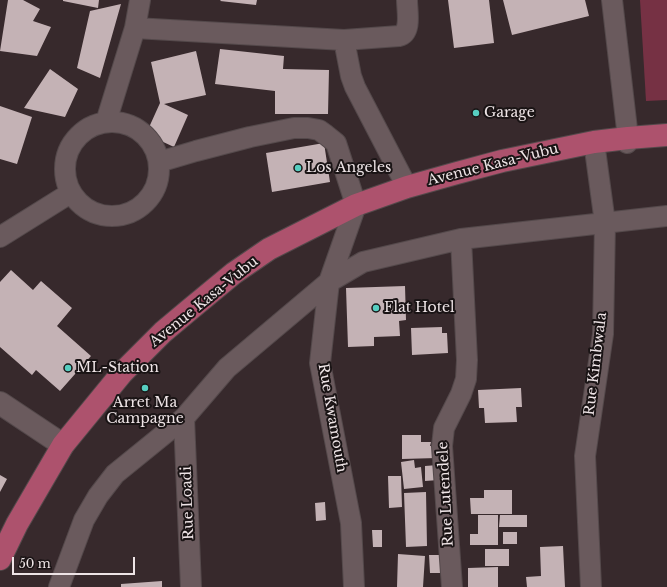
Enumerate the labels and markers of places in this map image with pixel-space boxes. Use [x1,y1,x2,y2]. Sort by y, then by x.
place label: Garage [484,105,535,121]
marker: Garage [471,108,481,118]
place label: Los Angeles [306,160,391,176]
marker: Los Angeles [293,163,303,173]
place label: Flat Hotel [384,300,455,316]
marker: Flat Hotel [371,303,381,313]
place label: ML-Station [76,360,159,376]
marker: ML-Station [63,363,73,373]
marker: Arret Ma Campagne [140,383,150,393]
place label: Arret Ma Campagne [106,395,184,428]

